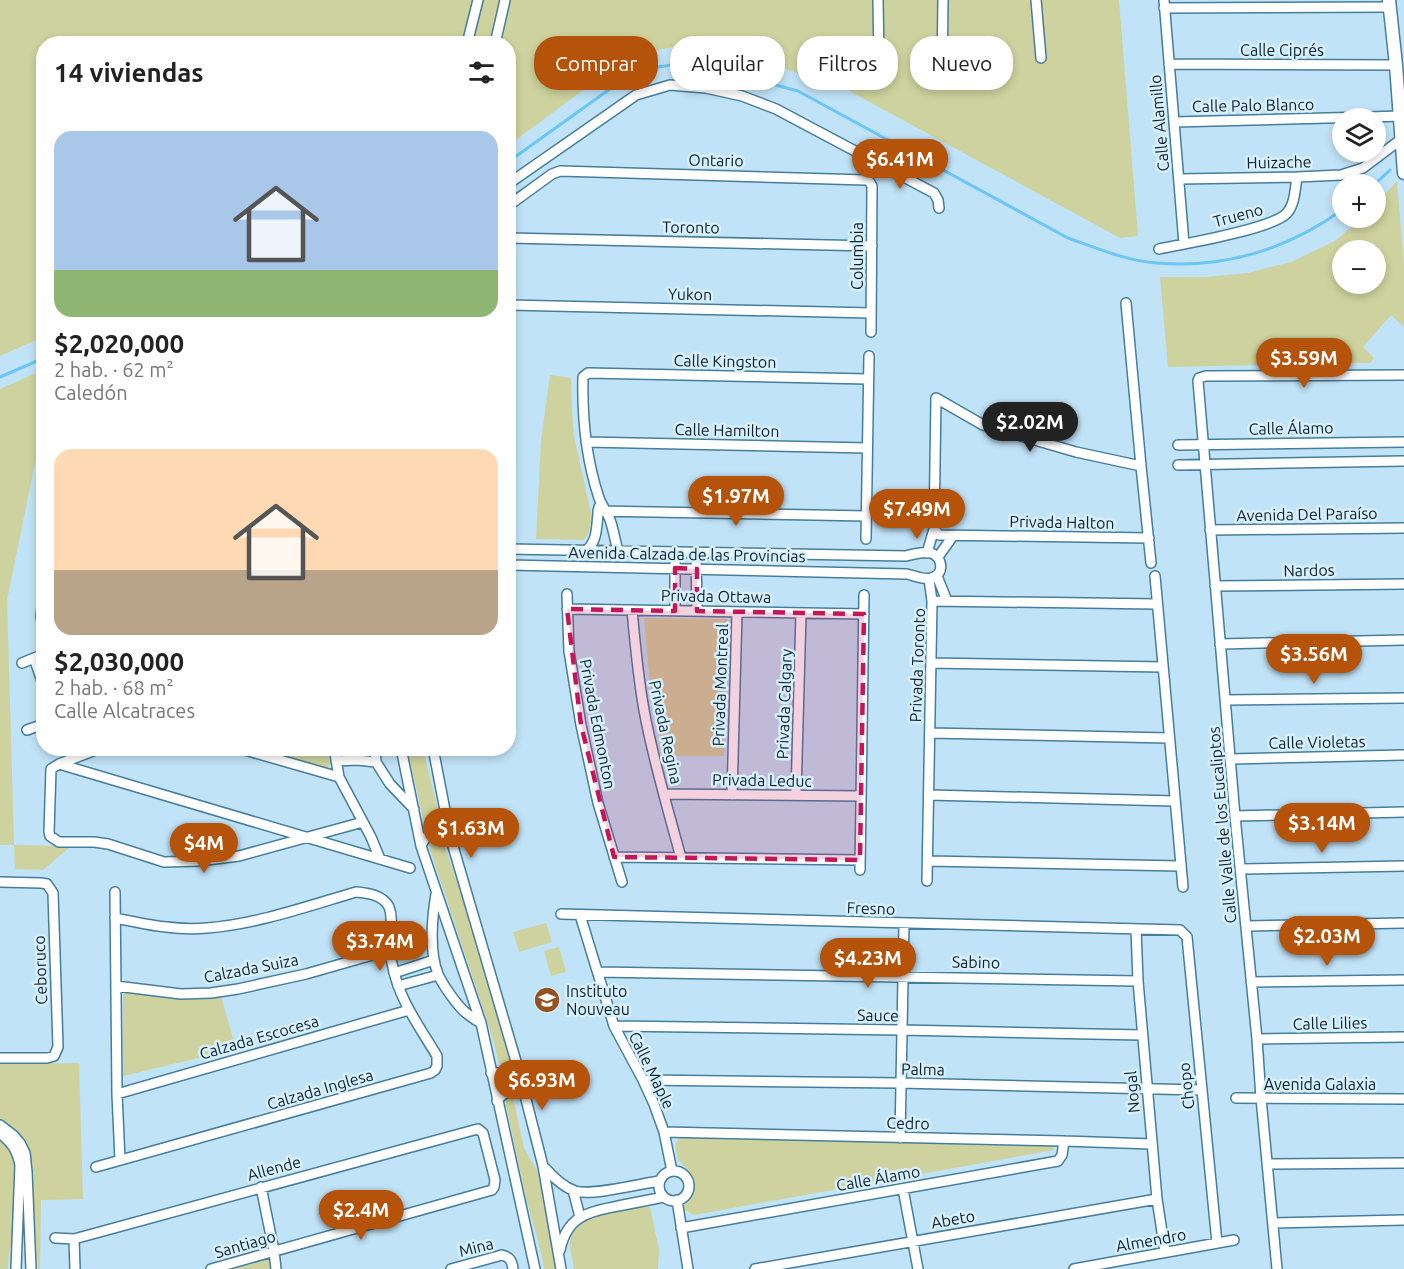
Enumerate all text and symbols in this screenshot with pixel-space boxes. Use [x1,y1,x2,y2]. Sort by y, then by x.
chip: Comprar [534,36,658,90]
chip: Alquilar [670,36,785,90]
chip: Filtros [797,36,898,90]
chip: Nuevo [910,36,1013,90]
street label: Calle Ciprés [1240,41,1324,59]
icon: filters [465,56,498,89]
text: 14 viviendas [54,58,204,87]
street label: Calle Alamillo [1146,74,1172,172]
street label: Calle Palo Blanco [1192,95,1314,115]
map controls [1332,108,1386,294]
button: layers [1332,108,1386,162]
pin: $6.41M [851,139,949,190]
text: $6.41M [866,147,934,170]
street label: Ontario [688,151,744,169]
street label: Huizache [1246,152,1312,172]
icon: home [222,170,330,278]
button: + [1332,174,1386,228]
street label: Trueno [1211,200,1265,230]
street label: Toronto [662,217,720,237]
street label: Columbia [848,222,866,290]
button: − [1332,240,1386,294]
street label: Yukon [668,285,712,303]
text: $2,020,000 [54,329,184,358]
pin: $3.59M [1255,338,1353,389]
text: $3.59M [1270,346,1338,369]
street label: Calle Kingston [673,351,777,371]
text: 2 hab. · 62 m² [54,358,174,381]
text: Caledón [54,381,128,404]
pin: $2.02M [981,402,1079,453]
text: $2.02M [996,410,1064,433]
street label: Calle Álamo [1248,416,1334,438]
street label: Calle Hamilton [674,420,780,440]
pin: $1.97M [687,476,785,527]
text: $1.97M [702,484,770,507]
icon: home [222,488,330,596]
pin: $7.49M [868,489,966,540]
text: $7.49M [883,497,951,520]
street label: Avenida Del Paraíso [1236,504,1378,524]
street label: Privada Halton [1009,512,1115,532]
street label: Avenida Calzada de las Provincias [568,543,806,565]
street label: Nardos [1283,561,1335,579]
street label: Privada Ottawa [661,586,771,606]
street label: Privada Toronto [906,608,928,722]
street label: Privada Montreal [709,623,731,747]
pin: $3.56M [1265,634,1363,685]
text: $3.56M [1280,642,1348,665]
text: $2,030,000 [54,647,184,676]
street label: Privada Calgary [773,648,795,760]
street label: Privada Edmonton [577,657,619,791]
text: 2 hab. · 68 m² [54,676,174,699]
street label: Privada Regina [646,678,686,786]
text: Calle Alcatraces [54,699,195,722]
street label: Calle Valle de los Eucaliptos [1204,726,1240,924]
street label: Calle Violetas [1268,732,1366,752]
street label: Privada Leduc [712,770,813,790]
pin: $3.14M [1273,803,1371,854]
pin: $1.63M [422,808,520,859]
text: $3.14M [1288,811,1356,834]
text: $1.63M [437,816,505,839]
pin: $4M [175,823,233,874]
text: $4M [184,831,224,854]
street label: Fresno [846,898,896,918]
pin: $2.03M [1278,916,1376,967]
pin: $3.74M [331,921,429,972]
text: $2.03M [1293,924,1361,947]
text: $3.74M [346,929,414,952]
street label: Ceboruco [30,935,50,1005]
pin: $4.23M [819,938,917,989]
text: $4.23M [834,946,902,969]
street label: Calzada Suiza [202,950,300,986]
street label: Sabino [952,953,1000,971]
place label: Instituto Nouveau [566,982,630,1018]
school or university icon: Instituto Nouveau [532,985,562,1015]
street label: Sauce [857,1006,899,1024]
street label: Calzada Escocesa [197,1011,321,1063]
street label: Calle Lilies [1292,1013,1368,1033]
street label: Calle Maple [626,1029,678,1111]
pin: $6.93M [493,1060,591,1111]
street label: Palma [901,1060,945,1078]
street label: Chopo [1175,1062,1197,1110]
street label: Calzada Inglesa [265,1065,375,1113]
text: $6.93M [508,1068,576,1091]
street label: Nogal [1121,1070,1143,1114]
street label: Avenida Galaxia [1264,1075,1376,1093]
street label: Cedro [886,1114,930,1132]
street label: Allende [245,1152,303,1184]
street label: Calle Álamo [834,1160,921,1194]
pin: $2.4M [319,1190,403,1241]
text: $2.4M [333,1198,389,1221]
street label: Abeto [930,1206,976,1232]
street label: Almendro [1114,1225,1188,1255]
street label: Santiago [212,1227,278,1261]
street label: Mina [457,1234,495,1260]

